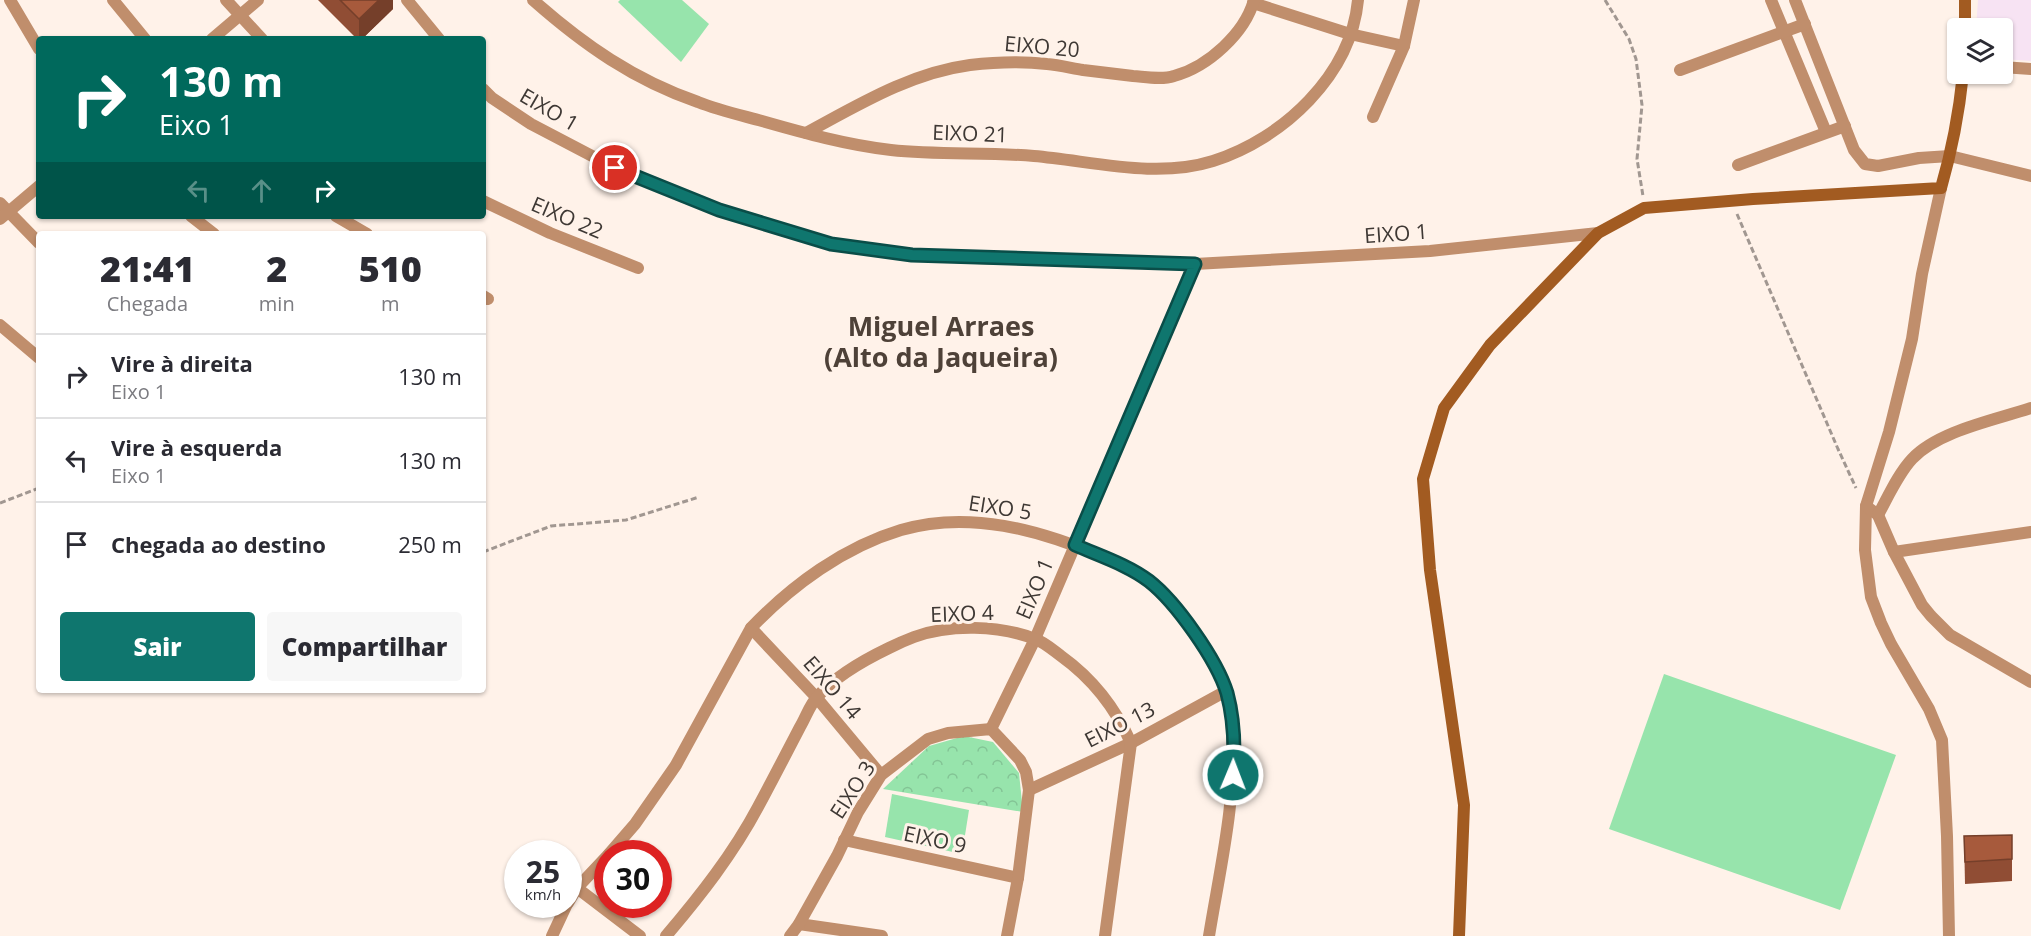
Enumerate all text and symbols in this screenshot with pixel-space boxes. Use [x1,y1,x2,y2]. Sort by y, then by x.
map controls [1947,18,2013,84]
button: layers [1947,18,2013,84]
street label: EIXO 20 [1003,29,1081,63]
text: 130 m [159,52,283,109]
icon: right [60,60,138,138]
street label: EIXO 1 [515,81,584,137]
text: Eixo 1 [159,106,234,143]
street label: EIXO 21 [932,118,1008,148]
pin [589,142,640,193]
icon: arrive [598,151,631,184]
icon: left [182,174,215,207]
icon: ahead [245,174,278,207]
icon: right [308,174,341,207]
street label: EIXO 22 [527,189,608,245]
street label: EIXO 1 [1363,217,1429,249]
text: 21:41 [100,244,195,293]
text: 2 [266,244,287,293]
text: 510 [359,244,422,293]
text: Chegada [107,290,188,317]
text: min [259,290,295,317]
text: m [381,290,400,317]
district label: Miguel Arraes (Alto da Jaqueira) [824,307,1058,375]
text: Vire à direita [111,348,253,378]
icon: right [60,360,93,393]
text: 130 m [398,361,462,391]
text: Eixo 1 [111,378,166,405]
text: Vire à esquerda [111,432,282,462]
icon: left [60,444,93,477]
text: 130 m [398,445,462,475]
text: Eixo 1 [111,462,166,489]
street label: EIXO 5 [967,488,1034,526]
icon: arrive [60,528,93,561]
text: Chegada ao destino [111,529,326,559]
text: 250 m [398,529,462,559]
street label: EIXO 1 [1009,554,1059,623]
street label: EIXO 4 [930,598,994,628]
button: Sair [60,612,255,681]
button: Compartilhar [267,612,462,681]
street label: EIXO 14 [797,650,868,725]
street label: EIXO 13 [1080,695,1160,754]
position arrow [1201,743,1265,807]
street label: EIXO 3 [823,755,881,824]
street label: EIXO 9 [901,819,969,859]
speed limit sign: 30 [594,840,672,918]
text: 25 [526,851,560,892]
text: km/h [525,884,561,904]

